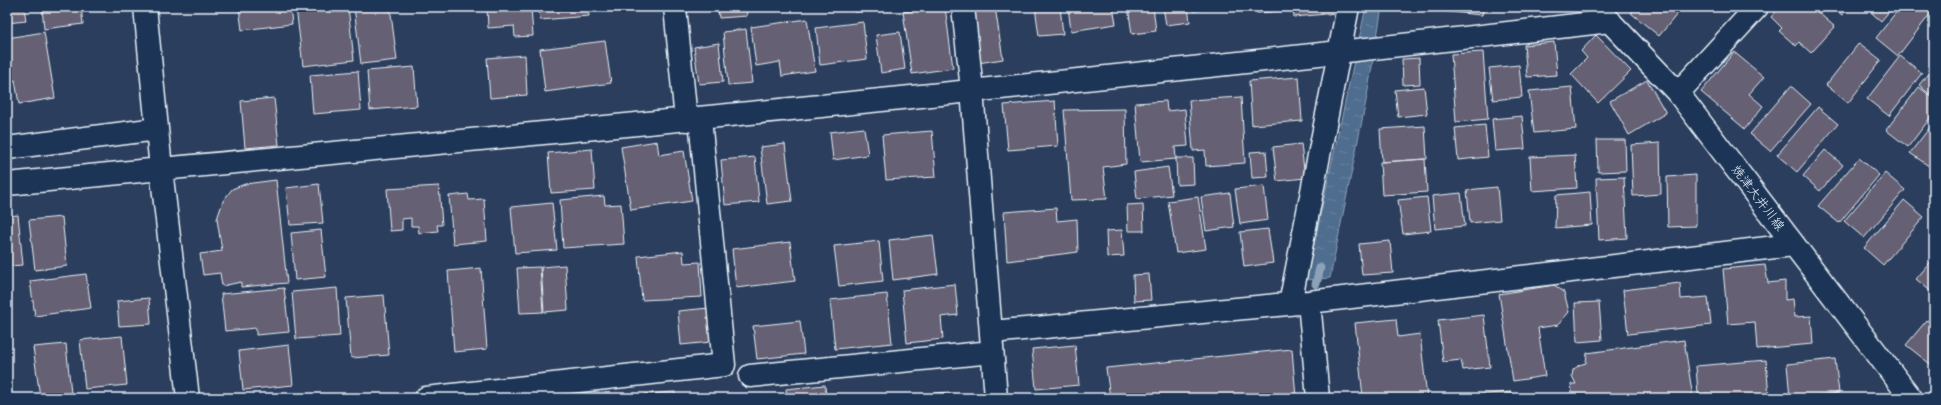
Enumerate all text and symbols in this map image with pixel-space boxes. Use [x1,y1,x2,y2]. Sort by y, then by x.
street label: 焼津大井川線 [1727,161,1789,235]

